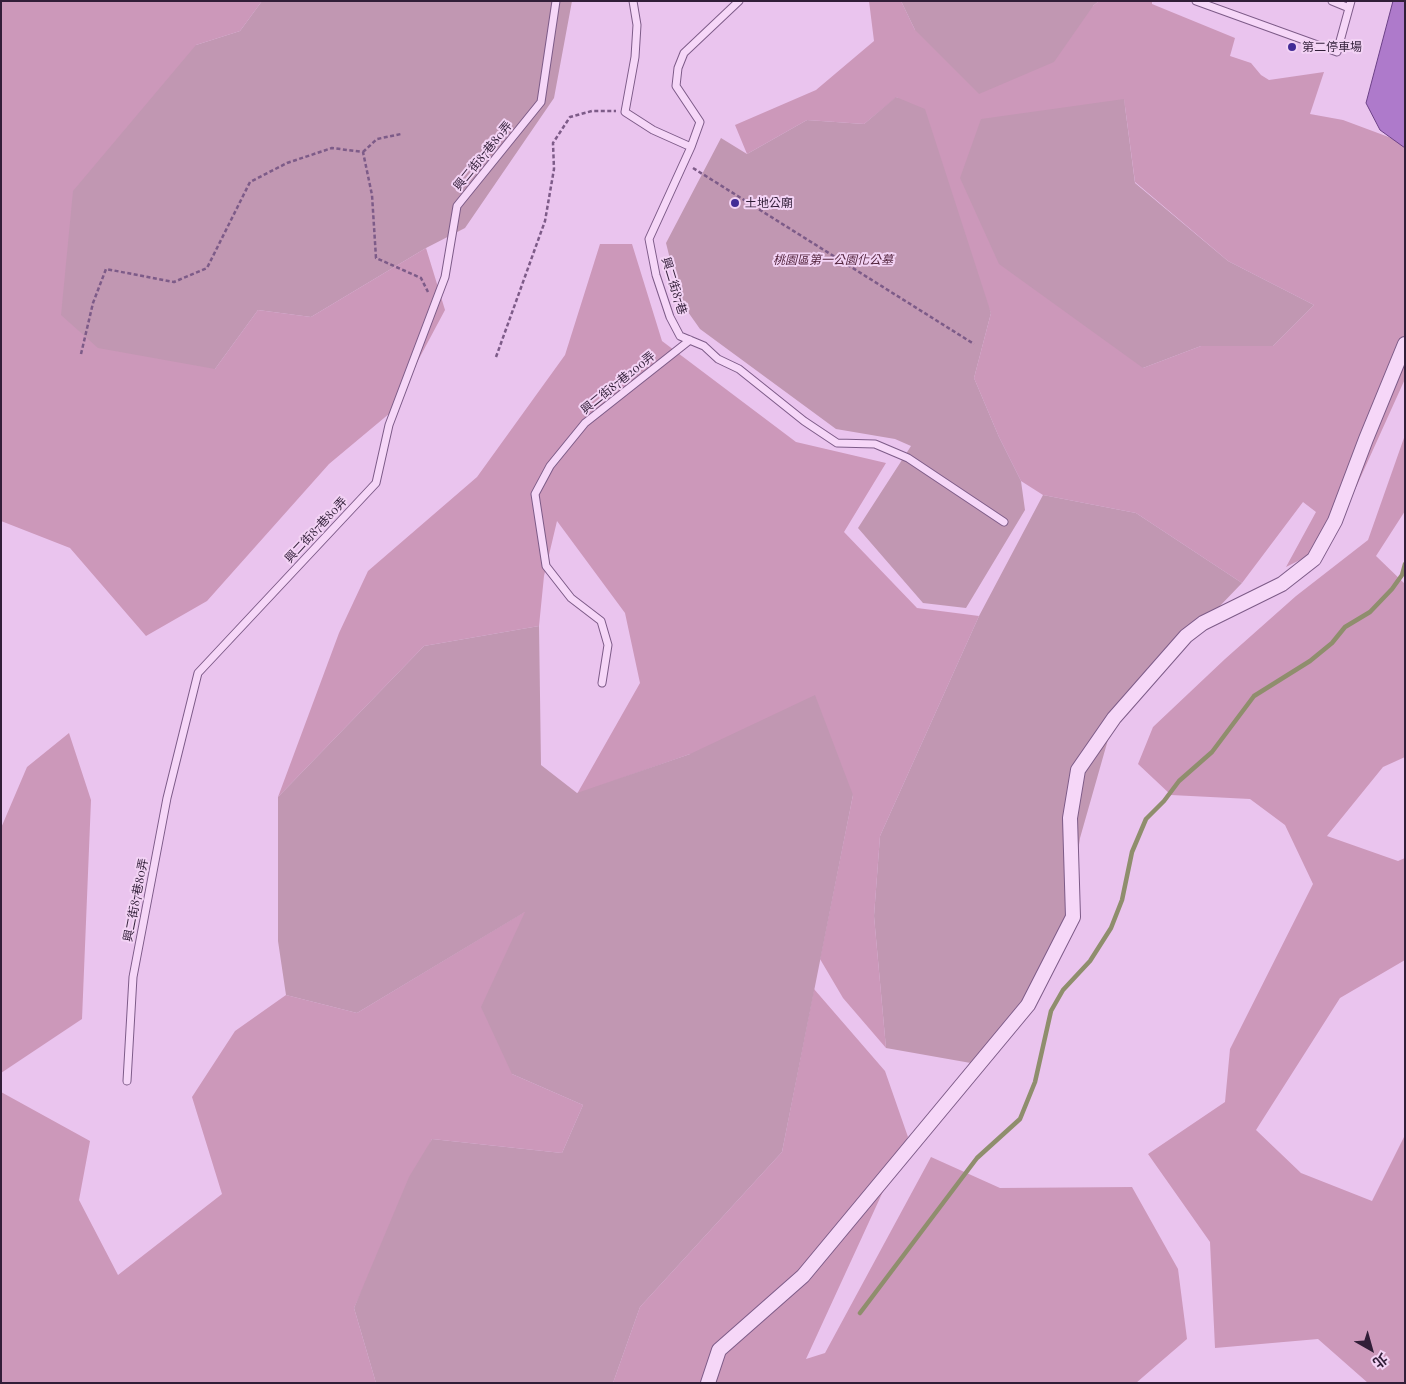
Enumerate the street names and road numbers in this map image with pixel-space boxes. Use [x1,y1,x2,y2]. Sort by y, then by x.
street label: 興二街87巷80弄 [451,119,515,193]
street label: 興二街87巷 [658,256,690,316]
street label: 興二街87巷200弄 [578,349,658,417]
street label: 興二街87巷80弄 [282,494,350,566]
street label: 興二街87巷80弄 [121,857,151,943]

